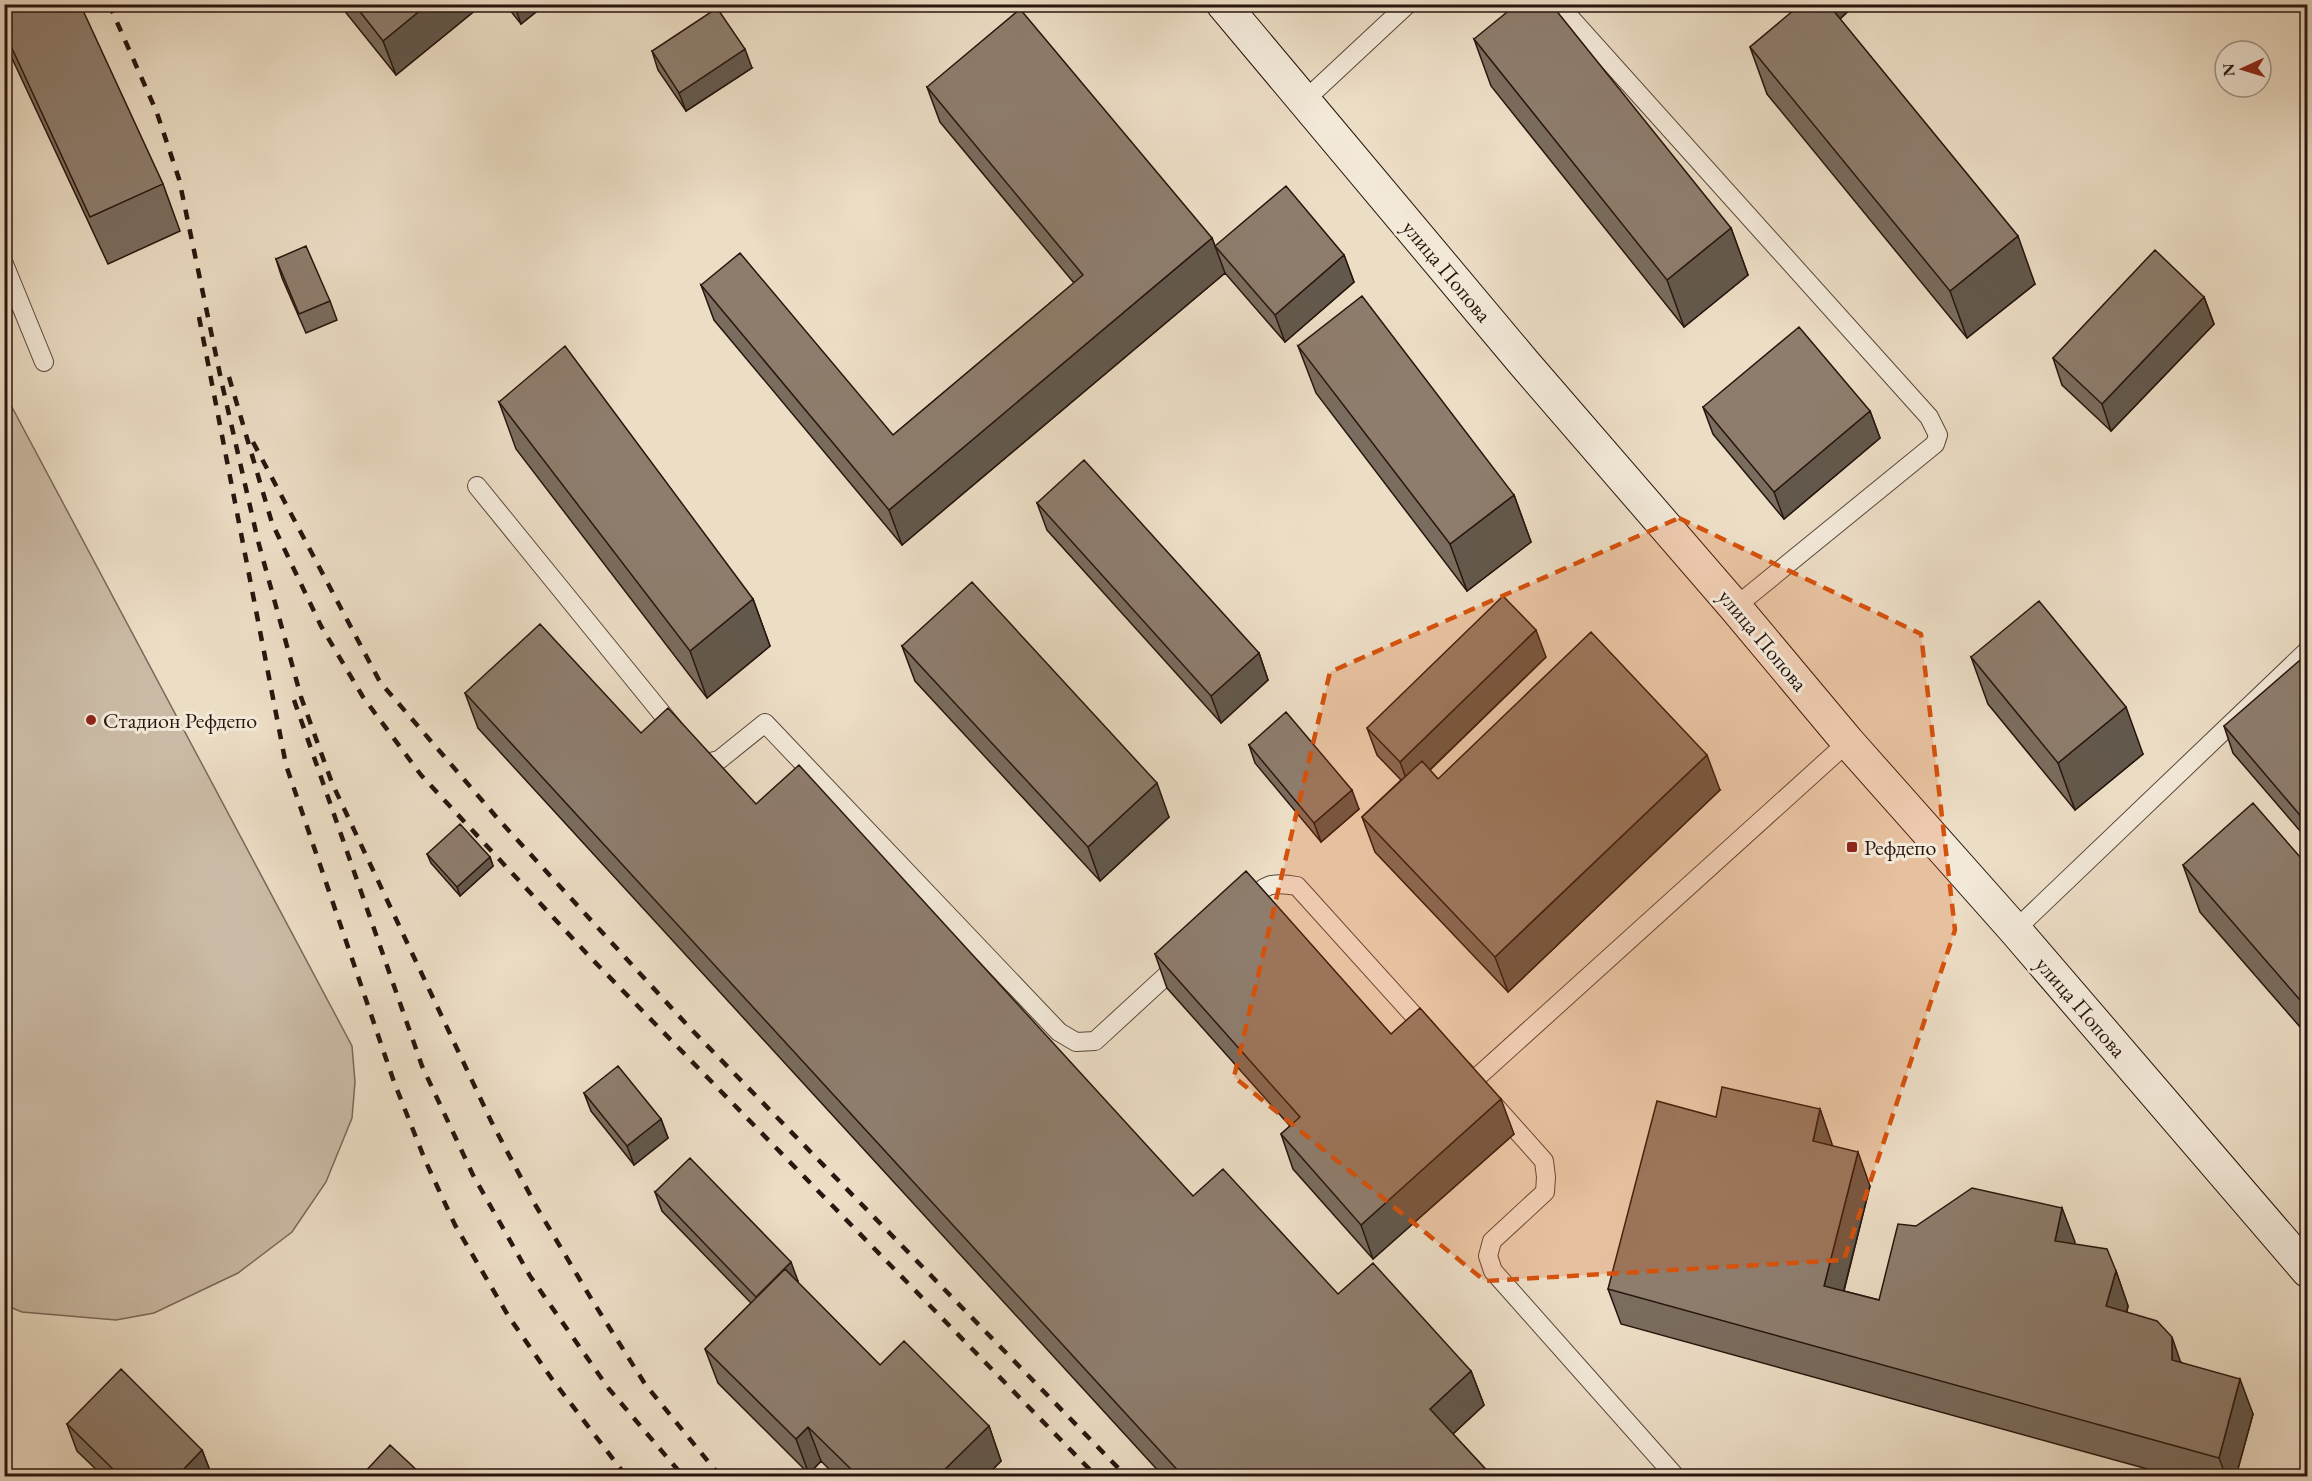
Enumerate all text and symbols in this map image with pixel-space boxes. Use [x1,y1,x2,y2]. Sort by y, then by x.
north arrow [2213,39,2273,99]
text: N [2218,63,2239,77]
street label: улица Попова [1396,214,1498,328]
street label: улица Попова [1712,583,1814,697]
place label: Стадион Рефдепо [103,706,257,735]
marker: Стадион Рефдепо [84,713,98,727]
place label: Рефдепо [1864,833,1936,862]
marker: Рефдепо [1845,840,1859,854]
street label: улица Попова [2029,950,2133,1064]

